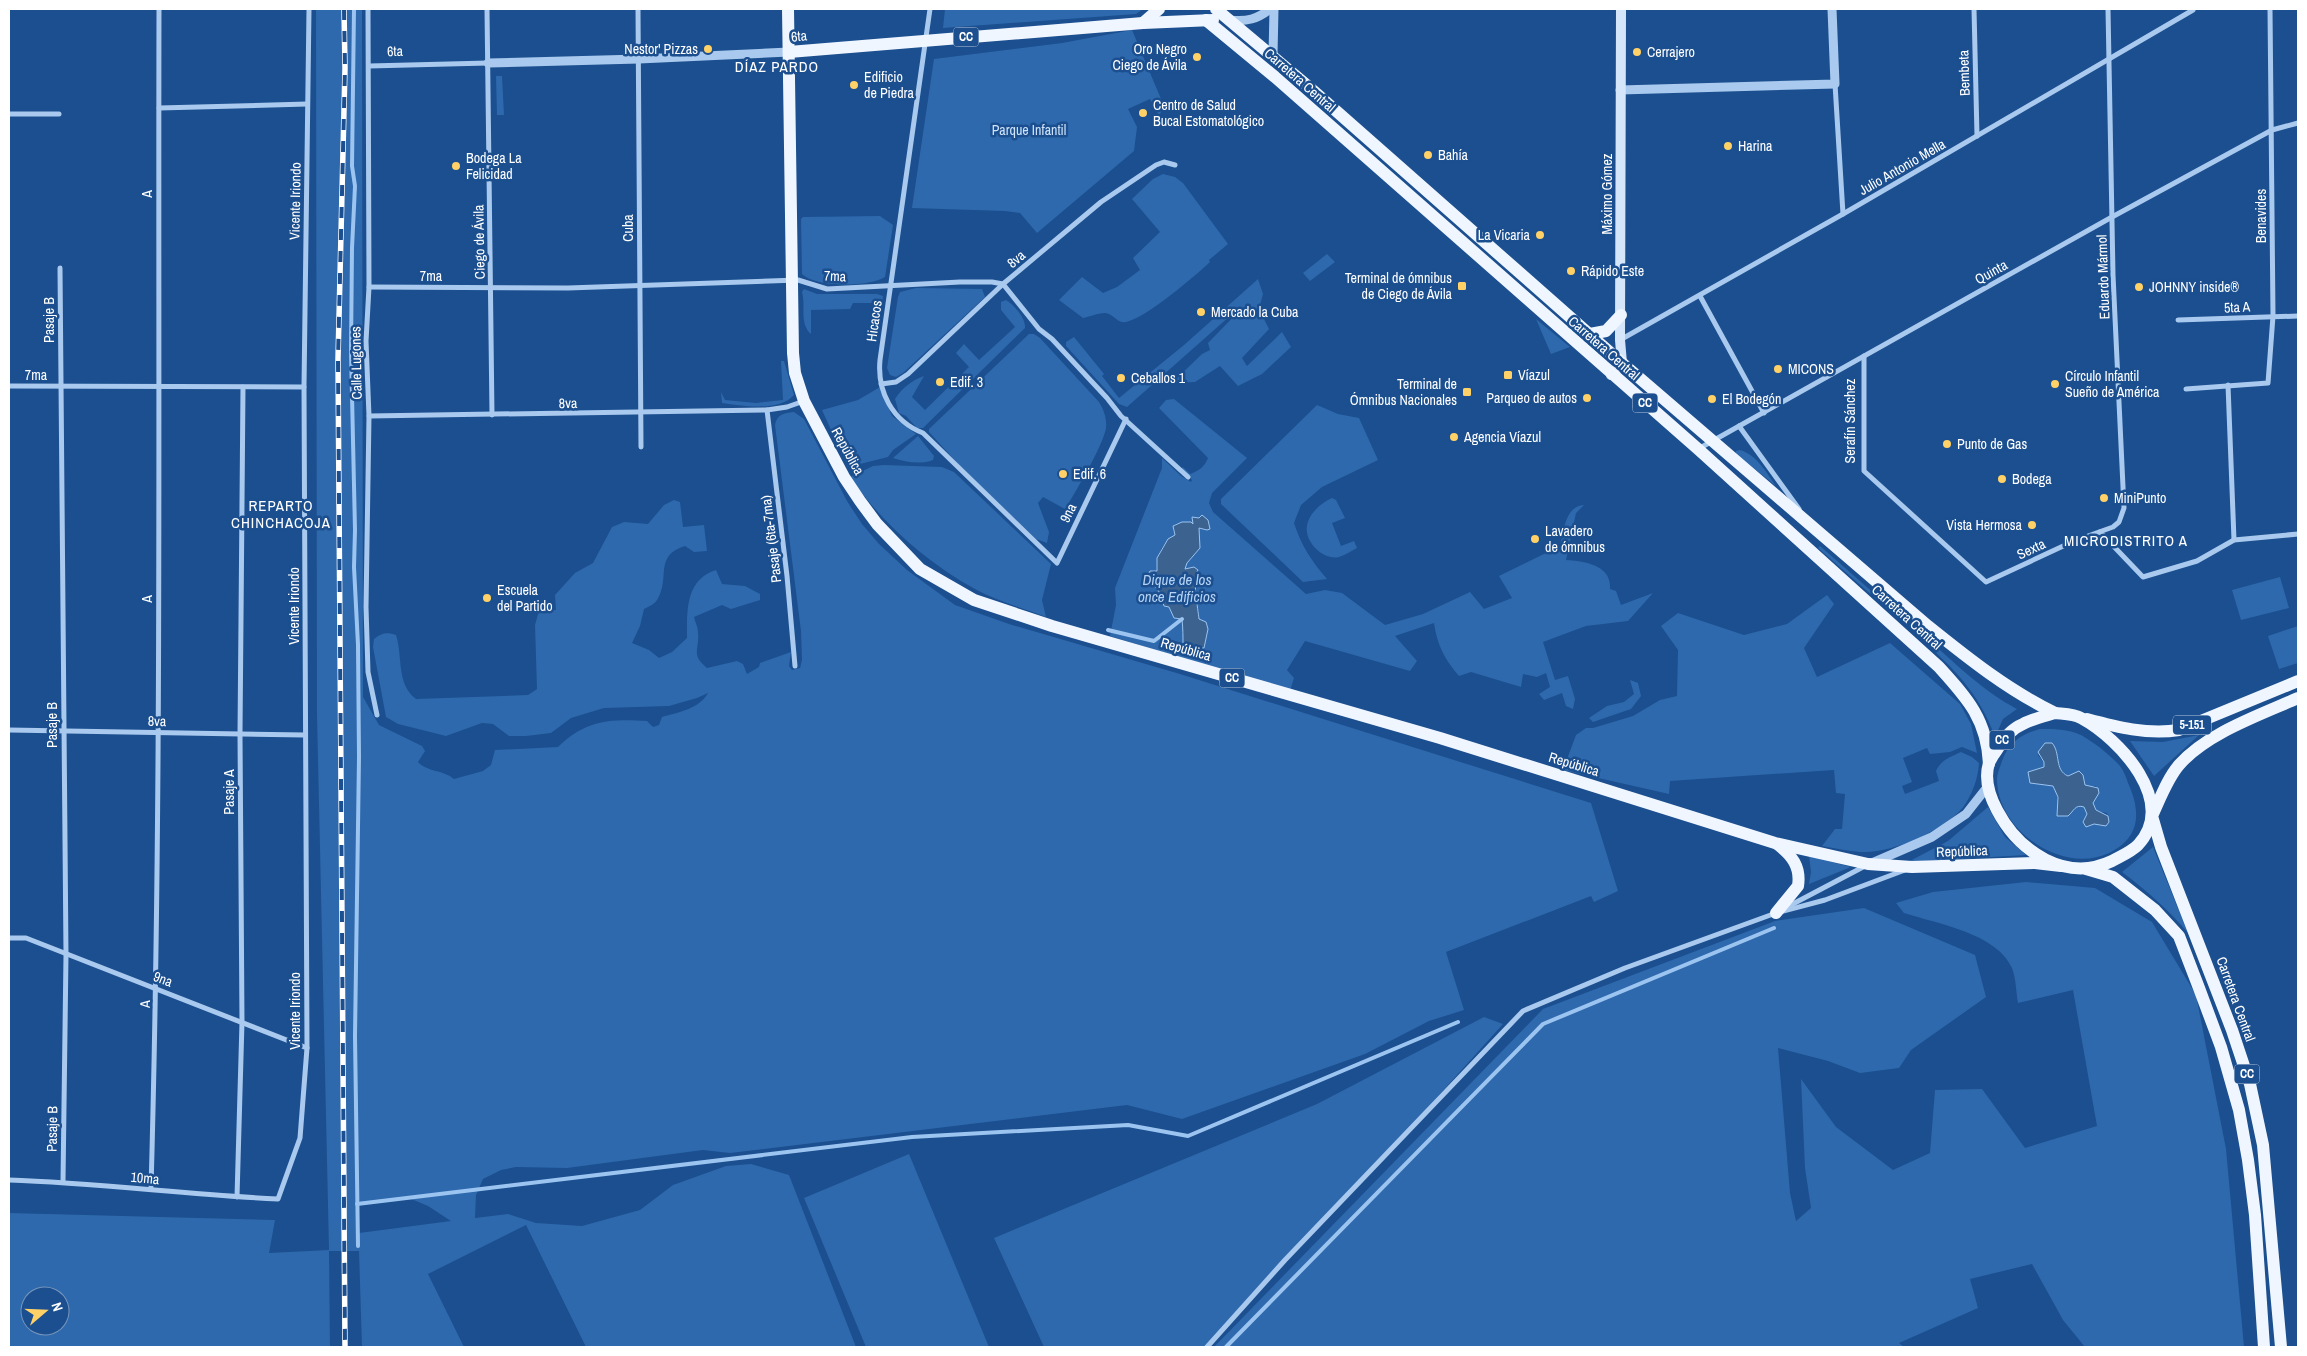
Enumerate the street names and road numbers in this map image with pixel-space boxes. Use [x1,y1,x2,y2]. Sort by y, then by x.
street label: 6ta [790,26,808,46]
road number: CC [954,28,978,46]
street label: 6ta [387,42,404,60]
street label: Carretera Central [1261,44,1339,116]
street label: Bembeta [1954,49,1974,96]
street label: Julio Antonio Mella [1855,135,1949,199]
street label: Máximo Gómez [1598,153,1616,235]
street label: Vicente Iriondo [285,162,305,240]
street label: Benavides [2252,189,2270,243]
street label: A [138,190,156,199]
street label: Ciego de Ávila [469,204,489,279]
street label: Cuba [619,214,637,242]
street label: Eduardo Mármol [2093,234,2113,320]
street label: 8va [1003,246,1029,272]
street label: Quinta [1972,255,2011,288]
street label: 7ma [420,267,443,285]
street label: 7ma [824,267,847,285]
street label: Pasaje B [40,297,58,343]
street label: 5ta A [2223,297,2251,317]
street label: Hicacos [862,299,886,343]
street label: Carretera Central [1565,312,1643,384]
street label: Calle Lugones [346,326,366,400]
street label: 7ma [25,366,48,384]
street label: Serafín Sánchez [1841,378,1859,463]
road number: CC [1632,393,1658,412]
street label: 8va [559,394,578,412]
street label: República [828,424,869,478]
street label: Pasaje (6ta-7ma) [757,494,785,584]
street label: 9na [1056,500,1081,526]
street label: Sexta [2014,534,2049,563]
street label: Vicente Iriondo [285,567,303,645]
street label: Carretera Central [1868,581,1946,653]
street label: A [138,595,156,604]
street label: República [1159,633,1214,665]
road number: CC [1220,668,1244,688]
street label: Pasaje B [43,702,61,748]
street label: 8va [148,712,167,730]
road number: 5-151 [2173,716,2211,734]
road number: CC [1990,730,2014,750]
street label: República [1547,748,1602,780]
street label: Pasaje A [220,769,238,815]
street label: República [1936,841,1989,861]
street label: Carretera Central [2212,954,2260,1044]
street label: 9na [151,967,176,991]
street label: Vicente Iriondo [286,972,304,1050]
street label: A [136,1000,154,1009]
road number: CC [2234,1064,2260,1084]
street label: Pasaje B [43,1106,61,1152]
street label: 10ma [130,1168,161,1188]

